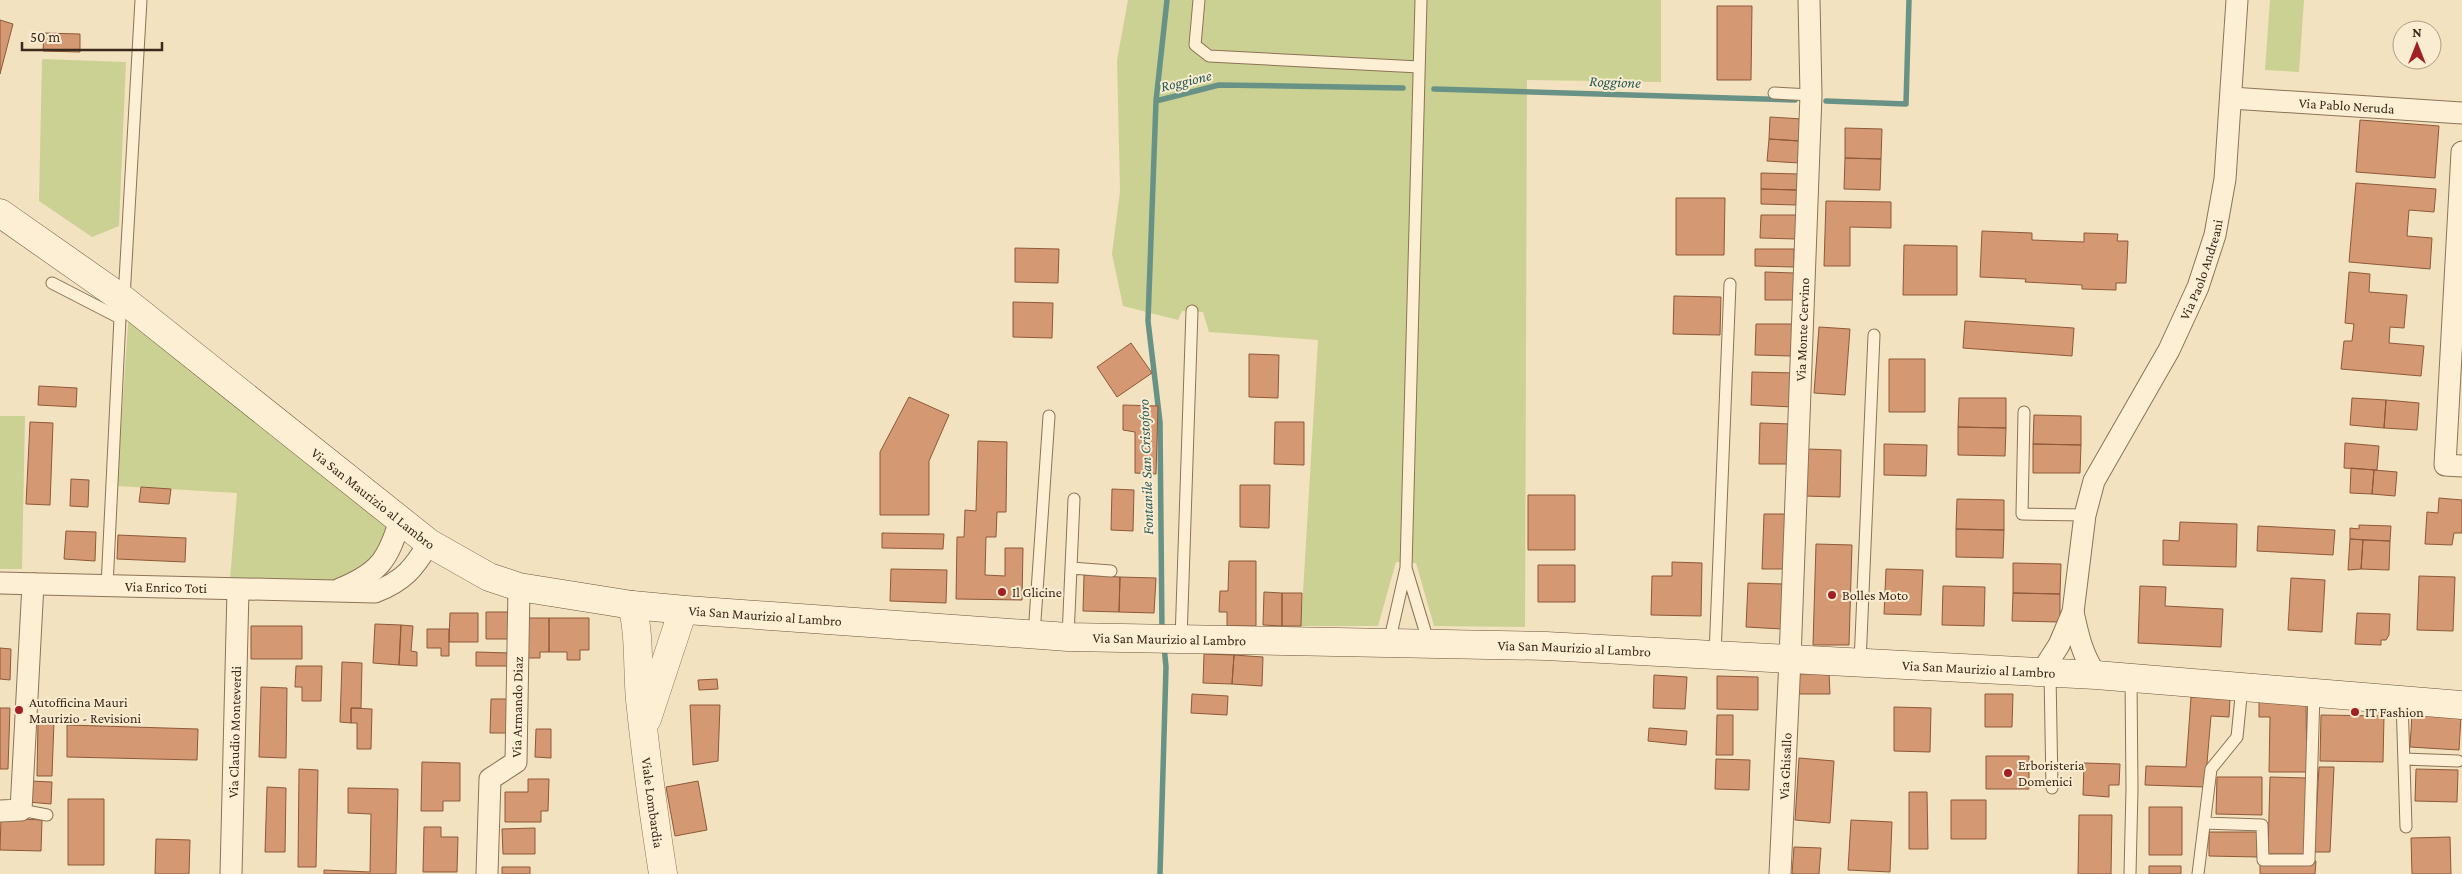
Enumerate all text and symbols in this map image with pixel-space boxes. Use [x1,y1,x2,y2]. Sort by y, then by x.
scale bar [22,20,162,52]
north arrow [2392,20,2442,70]
text: N [2412,24,2422,40]
text: 50 m [30,29,60,45]
water label: Roggione [1159,67,1213,96]
water label: Roggione [1589,73,1641,92]
street label: Via Pablo Neruda [2298,94,2396,117]
street label: Via Paolo Andreani [2176,218,2226,322]
street label: Via Monte Cervino [1792,277,1812,382]
water label: Fontanile San Cristoforo [1136,399,1157,535]
street label: Via San Maurizio al Lambro [308,444,438,553]
street label: Via Enrico Toti [125,578,207,596]
place label: Il Glicine [1012,584,1062,600]
marker: Il Glicine [996,586,1008,598]
place label: Bolles Moto [1842,587,1908,603]
marker: Bolles Moto [1826,589,1838,601]
street label: Via San Maurizio al Lambro [688,602,842,629]
street label: Via San Maurizio al Lambro [1092,629,1246,648]
street label: Via San Maurizio al Lambro [1497,637,1651,660]
street label: Via Armando Diaz [508,656,526,758]
street label: Via San Maurizio al Lambro [1902,657,2056,681]
street label: Via Claudio Monteverdi [225,666,244,798]
place label: Autofficina Mauri Maurizio - Revisioni [29,694,142,726]
marker: Autofficina Mauri Maurizio - Revisioni [13,704,25,716]
place label: IT Fashion [2365,704,2424,720]
marker: IT Fashion [2349,706,2361,718]
street label: Via Ghisallo [1775,732,1795,800]
street label: Viale Lombardia [639,756,667,850]
place label: Erboristeria Domenici [2018,757,2085,789]
marker: Erboristeria Domenici [2002,767,2014,779]

